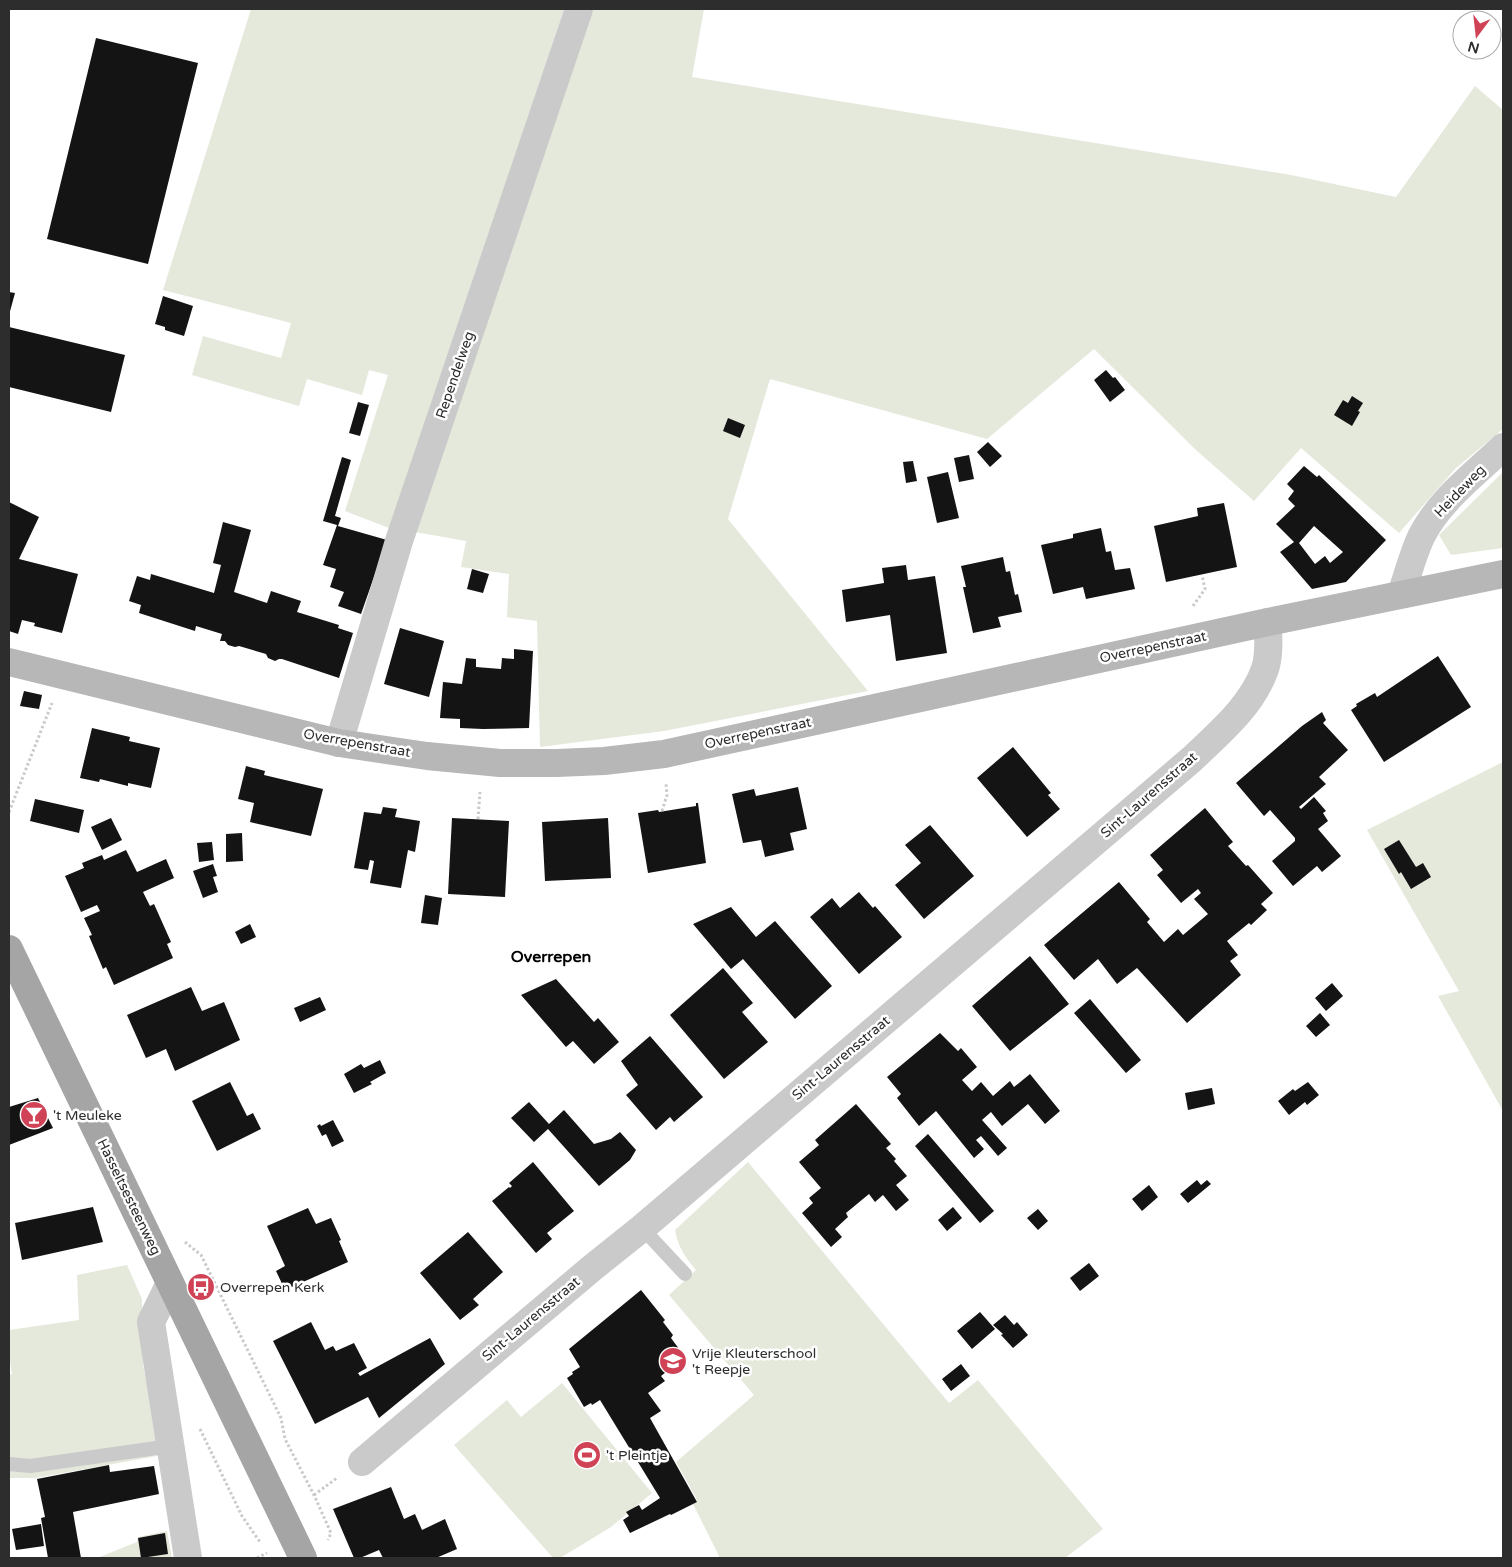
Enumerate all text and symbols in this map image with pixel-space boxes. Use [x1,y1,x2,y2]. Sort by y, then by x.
north arrow [1452,10,1502,60]
text: N [1466,37,1481,57]
street label: Rependelweg [432,329,478,421]
street label: Heideweg [1431,461,1489,521]
street label: Overrepenstraat [1098,627,1209,667]
street label: Overrepenstraat [703,713,814,753]
street label: Overrepenstraat [302,725,413,761]
street label: Sint-Laurensstraat [1097,748,1201,842]
district label: Overrepen [511,947,591,967]
street label: Sint-Laurensstraat [789,1012,894,1104]
bar icon: 't Meuleke [19,1100,49,1130]
place label: 't Meuleke [53,1107,122,1124]
street label: Hasseltsesteenweg [93,1136,165,1258]
bus stop icon: Overrepen Kerk [186,1272,216,1302]
street label: Sint-Laurensstraat [479,1273,584,1365]
place label: Overrepen Kerk [220,1279,325,1296]
place label: Vrije Kleuterschool 't Reepje [692,1345,816,1378]
school or university icon: Vrije Kleuterschool 't Reepje [658,1346,688,1376]
sports icon: 't Pleintje [572,1440,602,1470]
place label: 't Pleintje [606,1447,668,1464]

